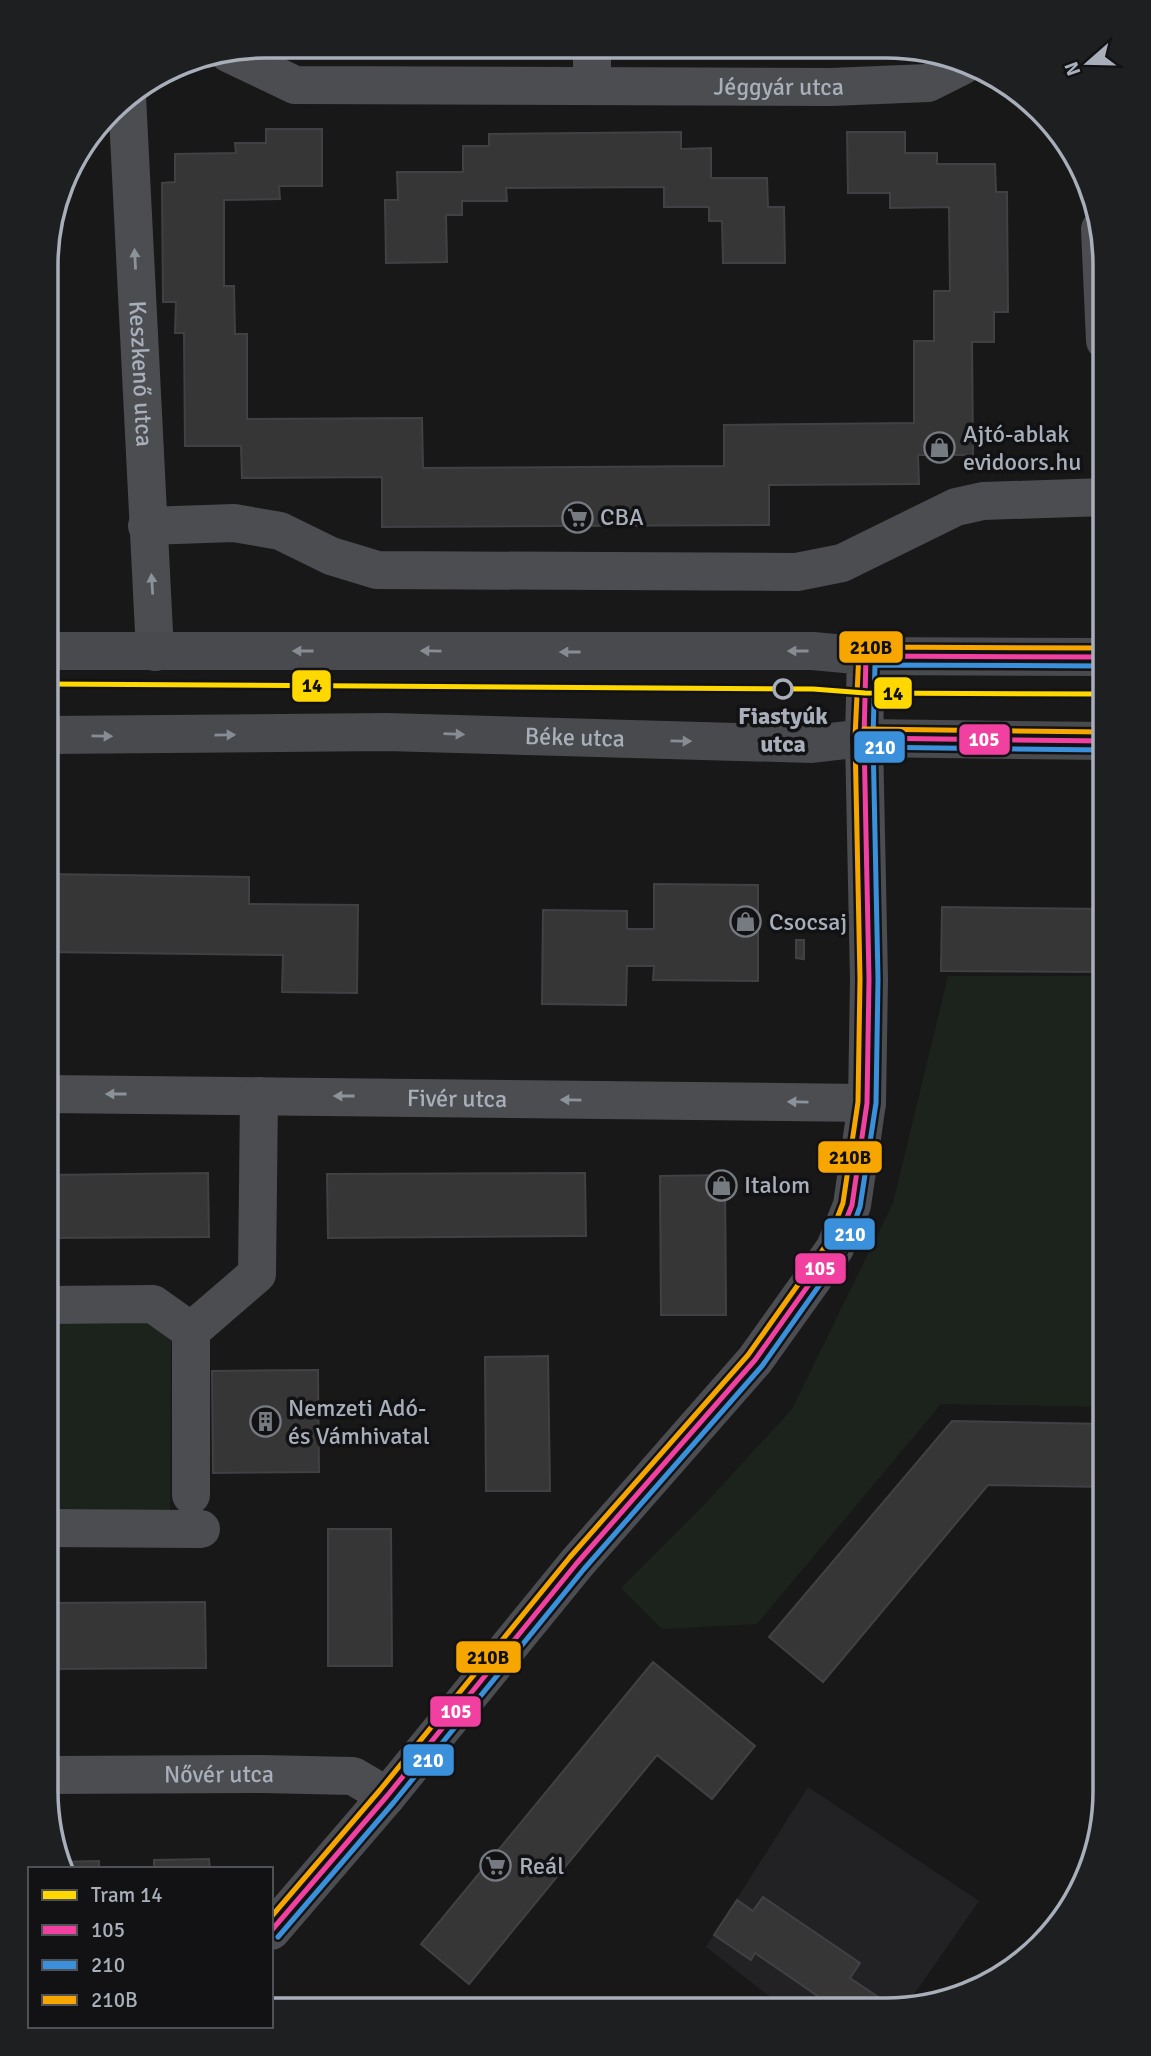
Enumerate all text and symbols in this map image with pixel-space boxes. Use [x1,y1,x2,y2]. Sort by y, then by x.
north arrow [1053,28,1123,98]
text: N [1059,58,1087,79]
street label: Jéggyár utca [714,71,844,102]
one-way arrow [129,248,140,270]
street label: Keszkenő utca [122,300,160,448]
place label: Ajtó-ablak evidoors.hu [963,419,1081,477]
shop icon: Ajtó-ablak evidoors.hu [923,431,957,465]
supermarket icon: CBA [560,500,594,534]
place label: CBA [600,502,644,532]
one-way arrow [146,573,157,595]
line badge: 210B [838,630,904,664]
text: 210B [850,636,893,660]
one-way arrow [292,645,314,657]
one-way arrow [419,645,441,657]
one-way arrow [787,645,809,657]
one-way arrow [559,646,581,658]
line badge: 14 [291,669,332,703]
text: 14 [302,674,322,698]
line badge: 14 [873,676,913,710]
marker: Fiastyúk utca [773,679,793,699]
text: 14 [883,682,903,706]
place label: Fiastyúk utca [738,701,828,759]
street label: Béke utca [524,721,625,754]
line badge: 105 [958,723,1011,756]
text: 105 [969,728,999,752]
one-way arrow [214,729,236,740]
one-way arrow [443,729,465,740]
one-way arrow [91,730,113,742]
line badge: 210 [853,730,906,764]
one-way arrow [671,735,693,747]
text: 210 [865,736,895,760]
shop icon: Csocsaj [729,905,763,939]
place label: Csocsaj [769,907,847,937]
street label: Fivér utca [407,1083,507,1114]
one-way arrow [105,1088,127,1100]
one-way arrow [332,1090,354,1102]
one-way arrow [560,1094,582,1105]
one-way arrow [787,1097,809,1108]
line badge: 210B [817,1140,883,1174]
text: 210B [829,1146,872,1170]
shop icon: Italom [704,1168,738,1202]
place label: Italom [744,1170,810,1200]
line badge: 210 [823,1217,876,1251]
text: 210 [835,1223,865,1247]
line badge: 105 [794,1252,847,1285]
text: 105 [805,1257,835,1281]
place label: Nemzeti Adó- és Vámhivatal [288,1393,430,1451]
building icon: Nemzeti Adó- és Vámhivatal [248,1405,282,1439]
line badge: 210B [455,1640,522,1674]
text: 210B [467,1646,510,1670]
line badge: 105 [429,1695,482,1728]
text: 105 [441,1700,471,1724]
line badge: 210 [402,1743,455,1777]
text: 210 [413,1749,443,1773]
street label: Nővér utca [164,1759,274,1789]
supermarket icon: Reál [479,1849,513,1883]
place label: Reál [519,1851,564,1881]
legend [28,1867,273,2028]
text: Tram 14 [91,1882,163,1908]
text: 105 [91,1917,125,1943]
text: 210 [91,1952,125,1978]
text: 210B [91,1987,138,2013]

